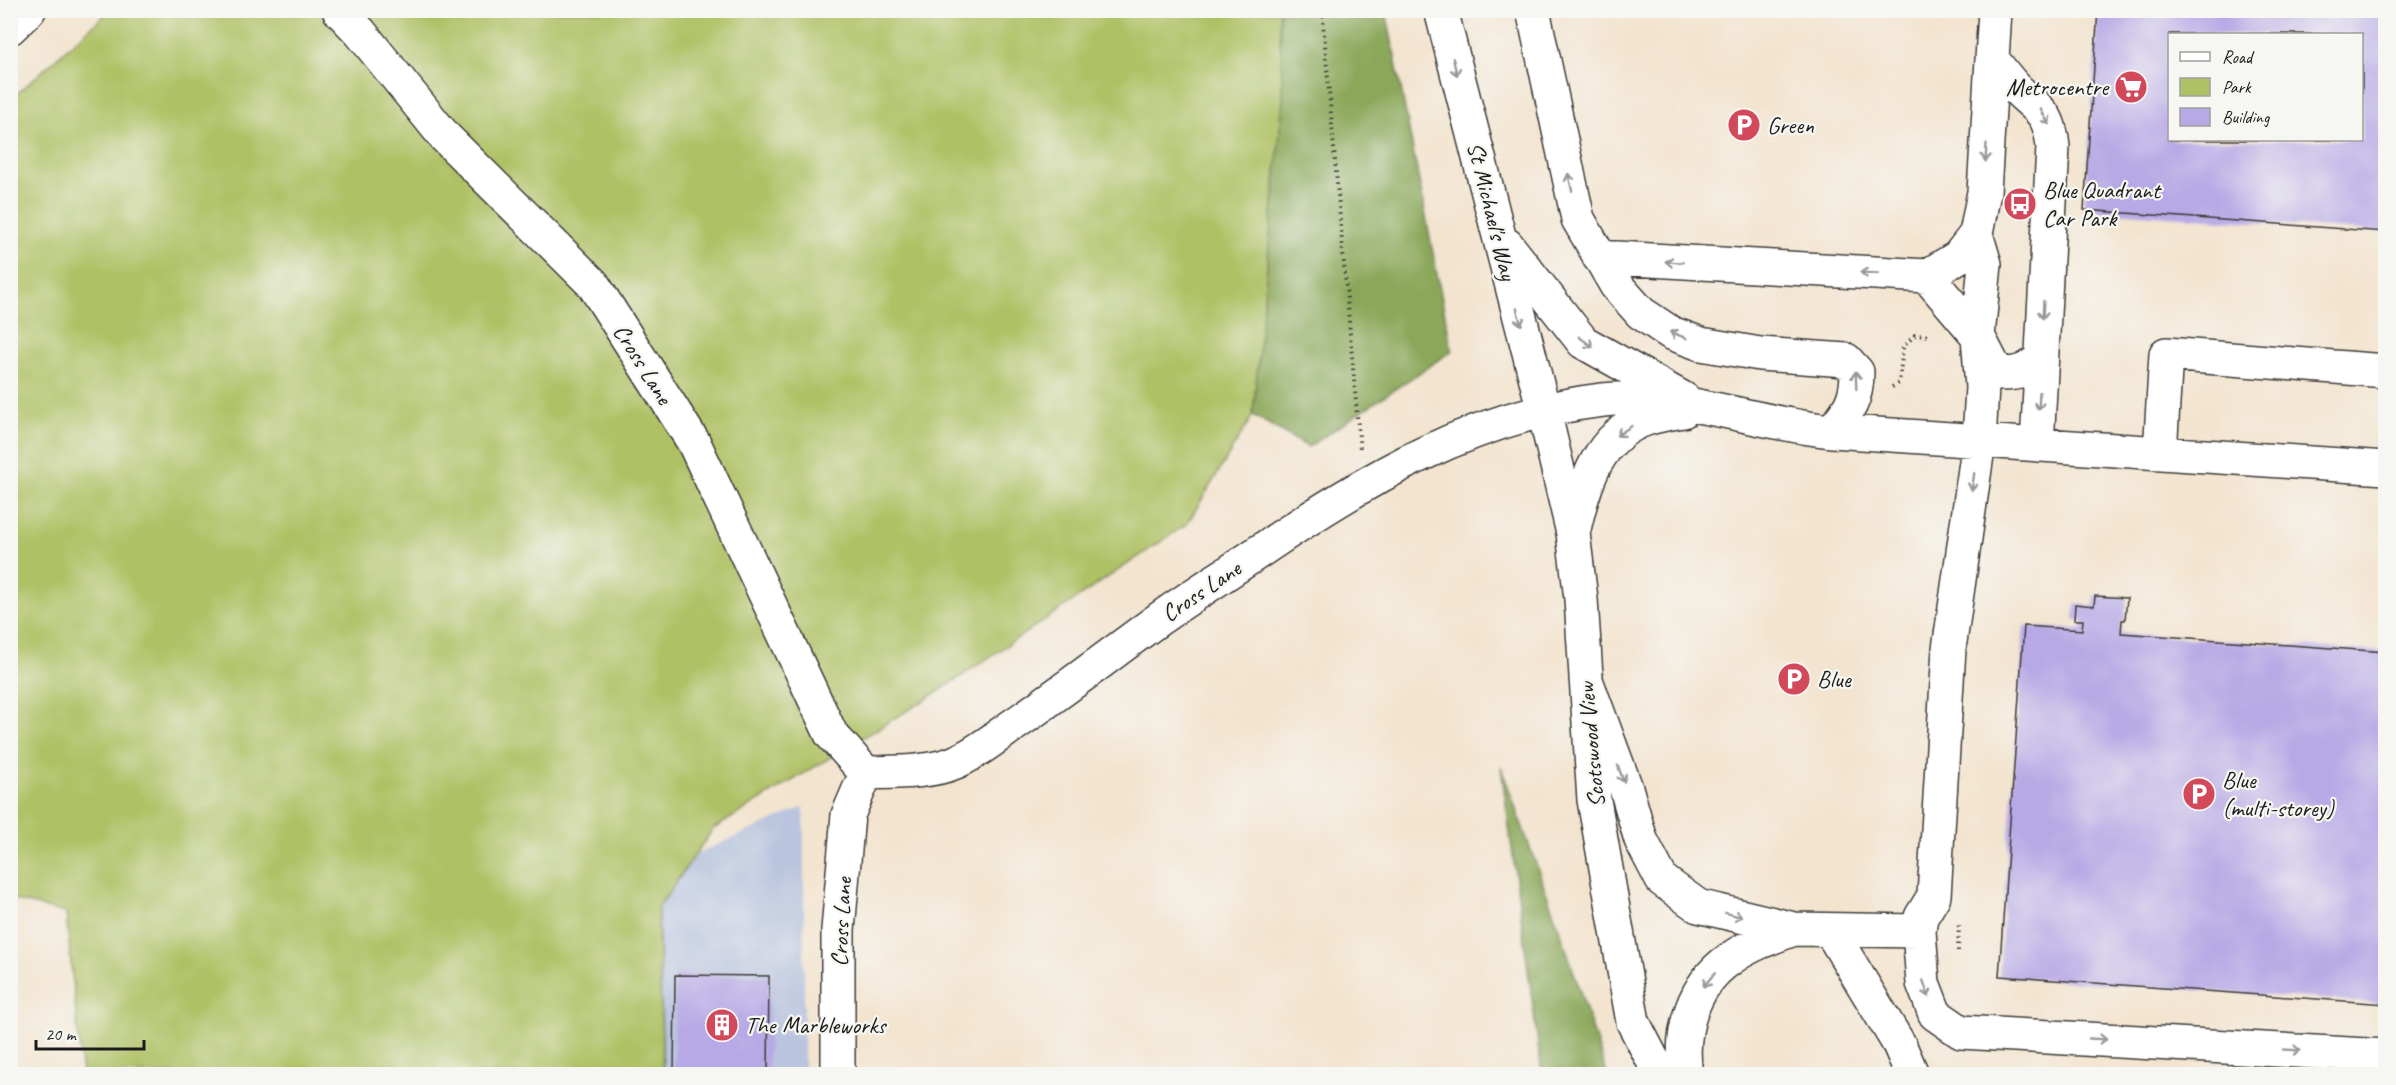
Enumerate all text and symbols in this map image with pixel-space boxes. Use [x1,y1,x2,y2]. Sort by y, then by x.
legend [2168,33,2363,141]
text: Road [2222,46,2255,68]
one-way arrow [1450,57,1462,76]
supermarket icon: Metrocentre [2113,69,2149,105]
place label: Metrocentre [2006,72,2110,102]
text: Park [2222,76,2252,98]
text: Building [2222,106,2271,128]
parking icon: Green [1726,107,1762,143]
one-way arrow [2040,108,2052,125]
place label: Green [1767,110,1814,140]
street label: St Michael's Way [1460,139,1524,285]
one-way arrow [1981,142,1992,162]
one-way arrow [1563,173,1575,192]
place label: Blue Quadrant Car Park [2043,175,2162,233]
bus stop icon: Blue Quadrant Car Park [2002,186,2038,222]
one-way arrow [1665,256,1685,267]
one-way arrow [1860,267,1879,278]
one-way arrow [2038,300,2049,320]
one-way arrow [1514,307,1526,326]
street label: Cross Lane [607,318,680,412]
one-way arrow [1670,329,1688,340]
one-way arrow [1578,336,1594,348]
one-way arrow [1850,371,1861,390]
one-way arrow [2033,391,2044,411]
one-way arrow [1616,426,1633,438]
one-way arrow [1968,472,1979,492]
street label: Cross Lane [1156,552,1248,628]
parking icon: Blue [1776,661,1812,697]
place label: Blue [1817,664,1853,694]
street label: Scotswood View [1570,680,1611,809]
one-way arrow [1616,764,1627,783]
place label: Blue (multi-storey) [2222,765,2335,823]
parking icon: Blue (multi-storey) [2181,776,2217,812]
street label: Cross Lane [824,875,858,967]
one-way arrow [1724,909,1743,921]
one-way arrow [1702,971,1716,987]
one-way arrow [1921,979,1932,998]
building icon: The Marbleworks [704,1007,740,1043]
place label: The Marbleworks [745,1010,887,1040]
scale bar [36,1013,144,1051]
text: 20 m [45,1023,78,1045]
one-way arrow [2087,1034,2107,1045]
one-way arrow [2282,1045,2302,1056]

